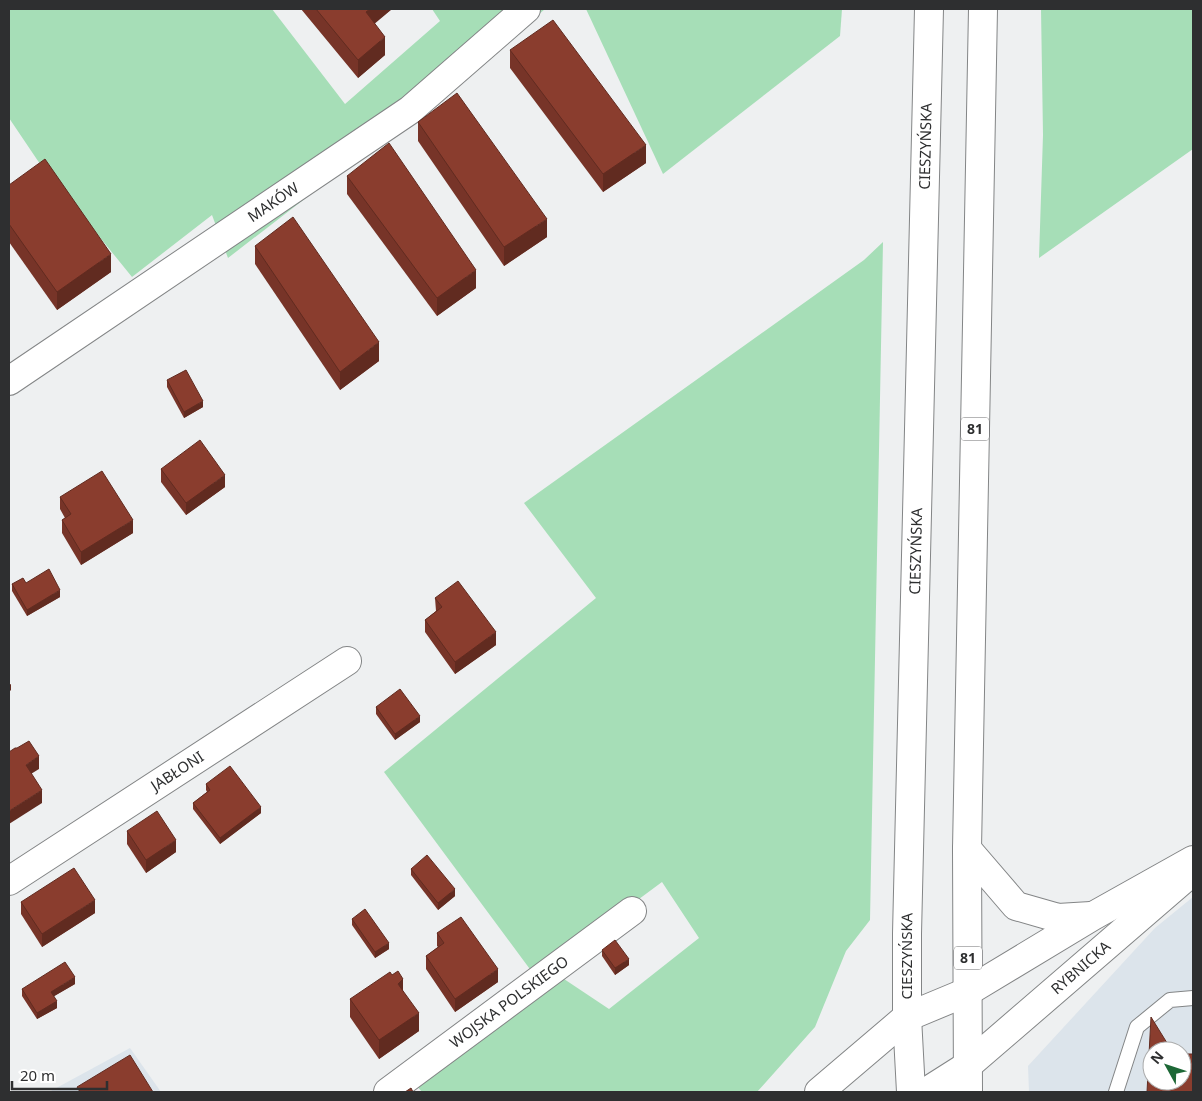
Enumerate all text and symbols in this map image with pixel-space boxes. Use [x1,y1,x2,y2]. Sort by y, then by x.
street label: CIESZYŃSKA [914,102,936,190]
street label: MAKÓW [243,177,302,226]
road number: 81 [961,418,989,440]
street label: CIESZYŃSKA [904,507,926,595]
street label: JABŁONI [145,746,207,796]
street label: CIESZYŃSKA [896,912,917,1000]
street label: RYBNICKA [1046,935,1115,998]
road number: 81 [954,946,982,970]
street label: WOJSKA POLSKIEGO [445,951,572,1052]
north arrow [1142,1041,1192,1091]
text: N [1146,1047,1168,1068]
scale bar [12,1058,108,1090]
text: 20 m [20,1065,55,1085]

